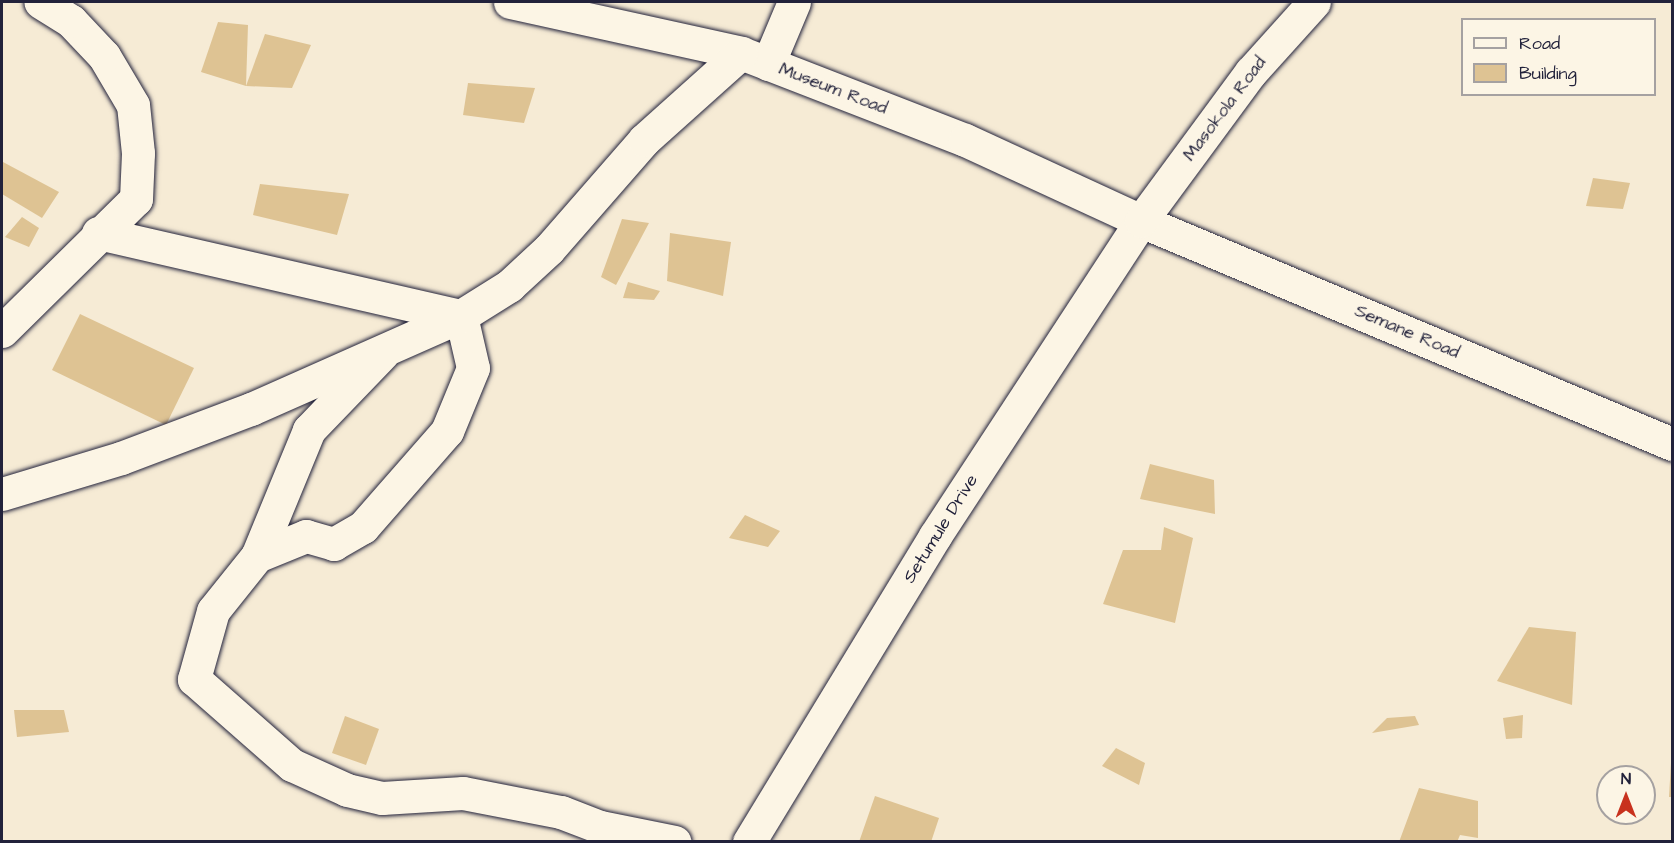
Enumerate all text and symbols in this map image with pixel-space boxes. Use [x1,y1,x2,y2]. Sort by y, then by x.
legend [1461,18,1656,96]
text: Road [1519,31,1560,56]
street label: Masokola Road [1179,53,1271,165]
street label: Museum Road [776,58,890,120]
text: Building [1519,61,1577,86]
street label: Semane Road [1351,300,1463,364]
street label: Setumule Drive [899,471,983,587]
north arrow [1596,765,1656,825]
text: N [1621,768,1631,790]

